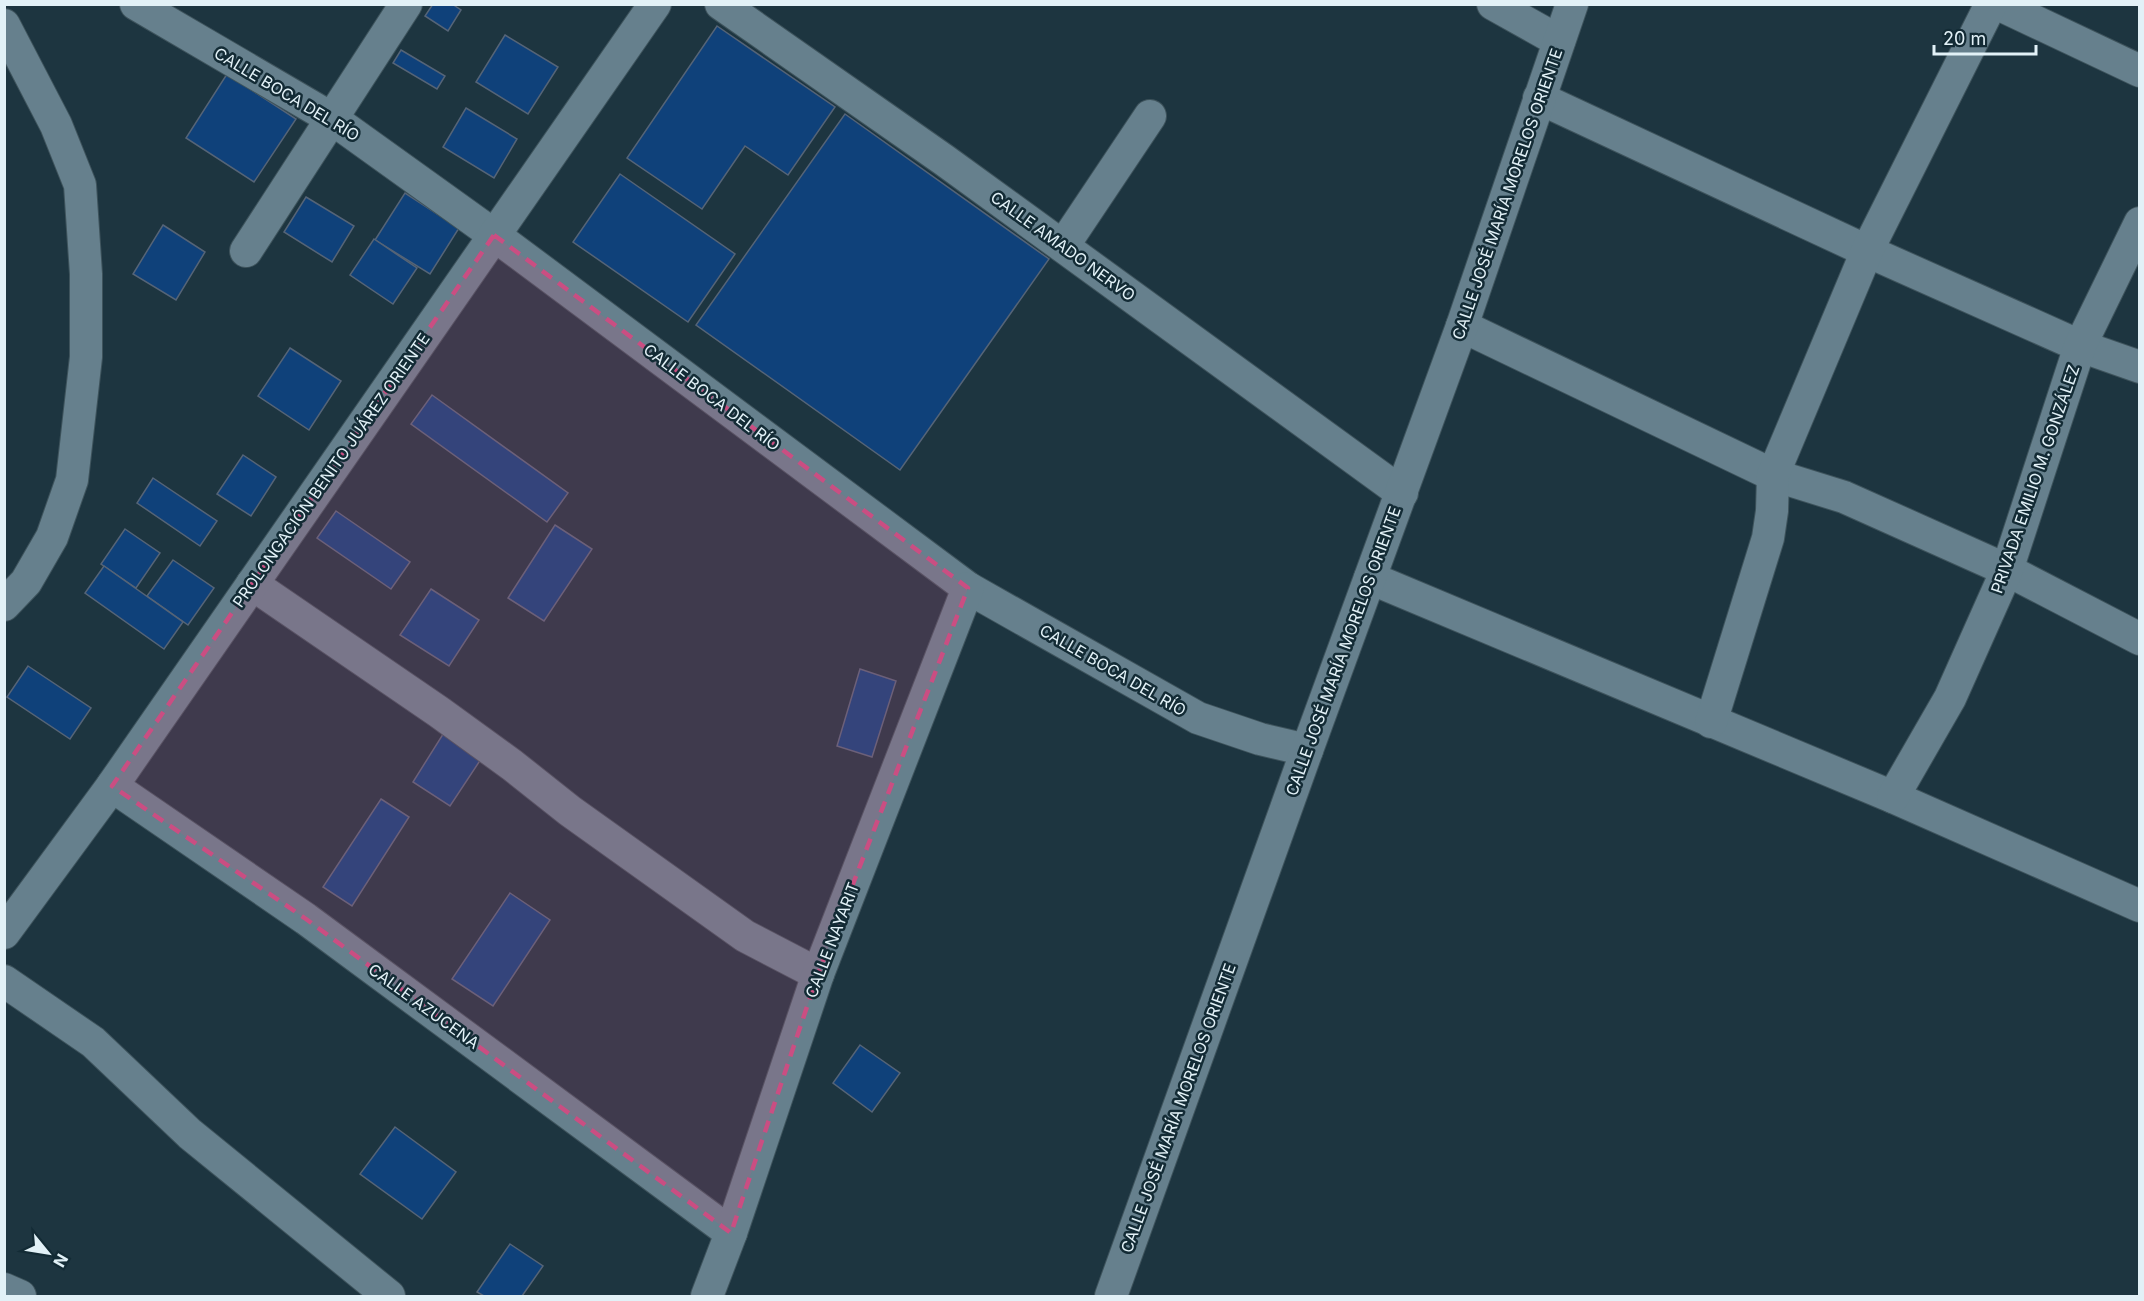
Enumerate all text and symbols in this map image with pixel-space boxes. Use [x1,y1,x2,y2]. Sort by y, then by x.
scale bar [1934,18,2036,56]
text: 20 m [1943,28,1986,49]
street label: CALLE BOCA DEL RÍO [211,43,363,145]
street label: CALLE JOSÉ MARÍA MORELOS ORIENTE [1448,46,1566,342]
street label: CALLE AMADO NERVO [987,187,1139,305]
street label: PROLONGACIÓN BENITO JUÁREZ ORIENTE [228,329,434,611]
street label: CALLE BOCA DEL RÍO [640,339,784,455]
street label: PRIVADA EMILIO M. GONZÁLEZ [1986,362,2084,596]
street label: CALLE JOSÉ MARÍA MORELOS ORIENTE [1281,504,1405,798]
street label: CALLE BOCA DEL RÍO [1036,620,1190,720]
street label: CALLE NAYARIT [801,879,863,1001]
street label: CALLE AZUCENA [365,959,483,1053]
street label: CALLE JOSÉ MARÍA MORELOS ORIENTE [1116,961,1240,1255]
north arrow [18,1223,78,1283]
text: N [49,1250,73,1271]

